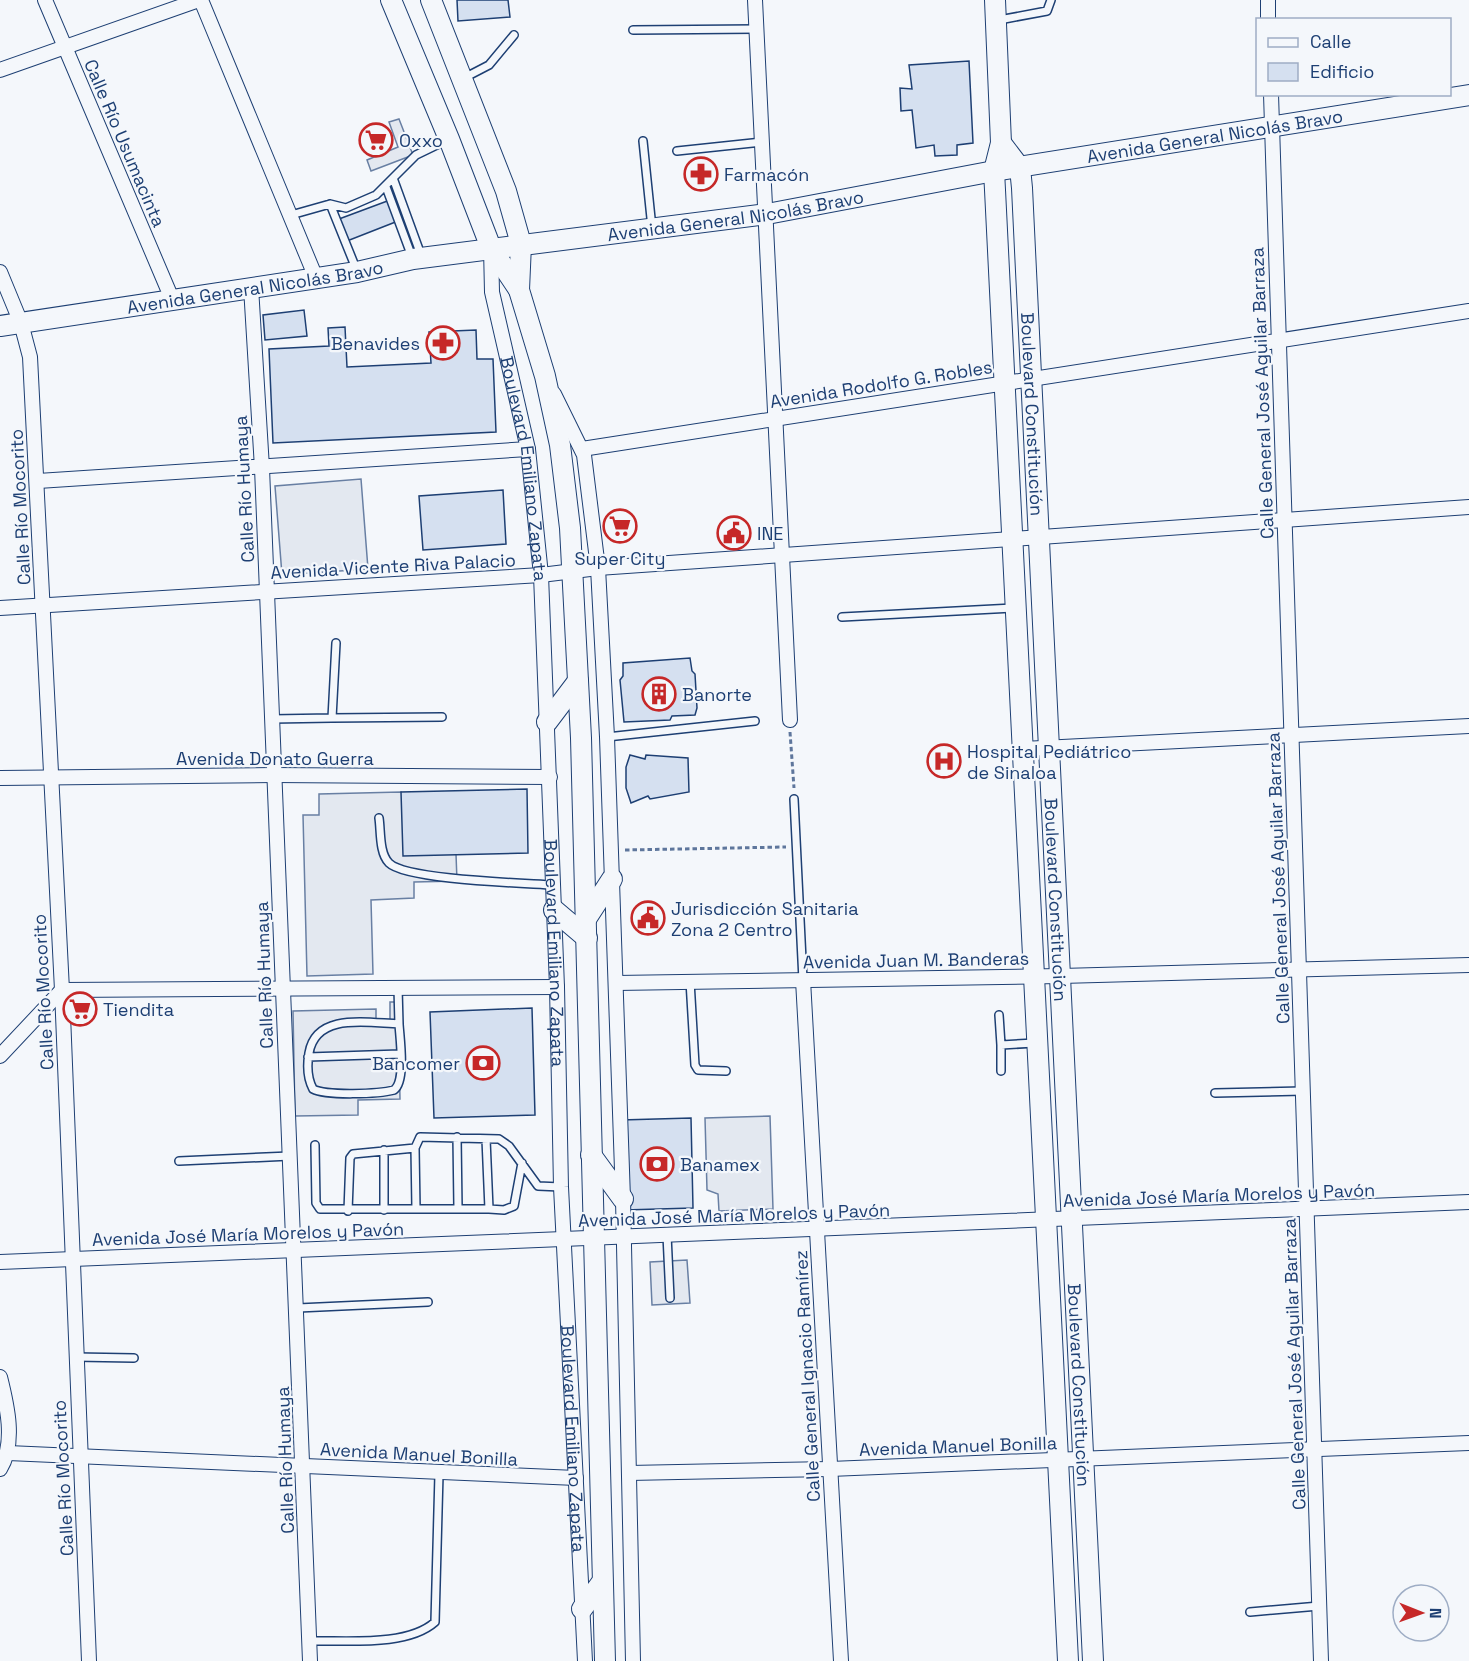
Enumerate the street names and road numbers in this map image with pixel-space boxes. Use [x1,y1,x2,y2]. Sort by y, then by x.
street label: Calle Río Usumacinta [79,56,171,230]
street label: Avenida General Nicolás Bravo [1085,104,1344,168]
street label: Avenida General Nicolás Bravo [606,184,866,246]
street label: Calle General José Aguilar Barraza [1245,247,1279,539]
street label: Avenida General Nicolás Bravo [125,255,385,318]
street label: Boulevard Constitución [1017,312,1049,517]
street label: Boulevard Emiliano Zapata [496,354,553,582]
street label: Avenida Rodolfo G. Robles [768,355,994,413]
street label: Calle Río Humaya [229,415,259,563]
street label: Calle Río Mocorito [4,428,36,586]
street label: Avenida Vicente Riva Palacio [270,548,516,584]
street label: Calle General José Aguilar Barraza [1261,732,1295,1024]
street label: Avenida Donato Guerra [176,747,374,770]
street label: Boulevard Constitución [1040,797,1073,1002]
street label: Boulevard Emiliano Zapata [540,839,570,1067]
street label: Calle Río Humaya [250,901,278,1049]
street label: Calle Río Mocorito [27,913,59,1071]
street label: Avenida Juan M. Banderas [803,947,1029,973]
street label: Avenida José María Morelos y Pavón [1063,1178,1375,1212]
street label: Avenida José María Morelos y Pavón [578,1198,890,1232]
street label: Avenida José María Morelos y Pavón [92,1217,404,1251]
street label: Calle General José Aguilar Barraza [1277,1218,1311,1510]
street label: Calle General Ignacio Ramírez [789,1250,825,1502]
street label: Boulevard Constitución [1063,1283,1096,1487]
street label: Boulevard Emiliano Zapata [556,1324,591,1553]
street label: Calle Río Humaya [271,1386,299,1534]
street label: Calle Río Mocorito [47,1399,79,1557]
street label: Avenida Manuel Bonilla [859,1431,1057,1461]
street label: Avenida Manuel Bonilla [319,1437,519,1471]

